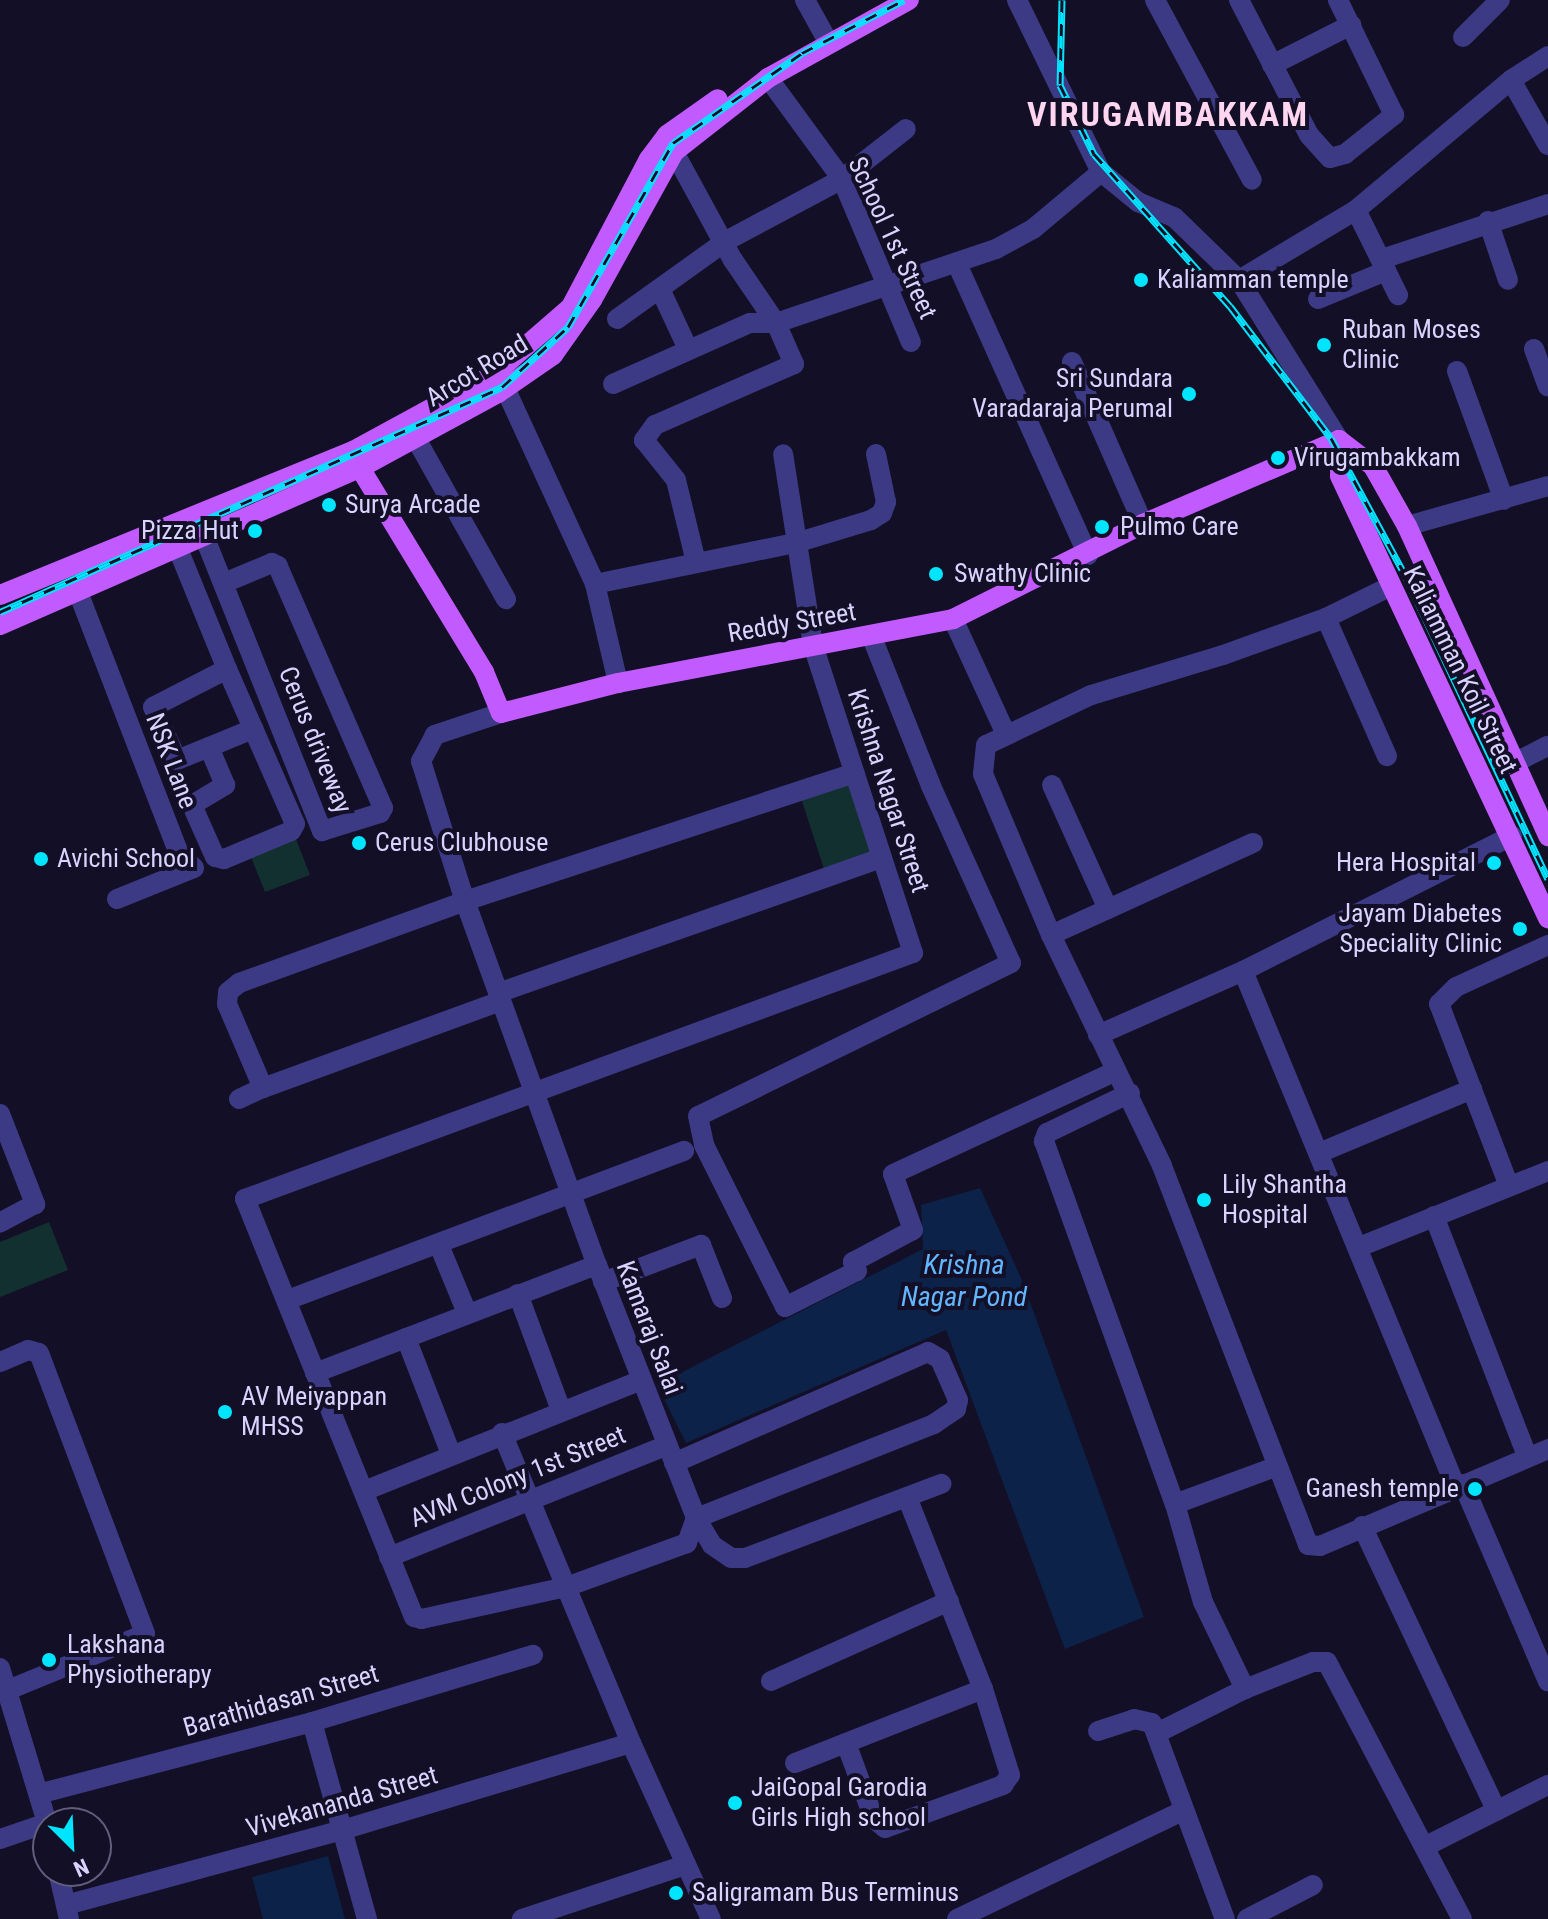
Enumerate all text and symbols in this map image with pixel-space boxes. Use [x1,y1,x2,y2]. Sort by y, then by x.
district label: VIRUGAMBAKKAM [1027,95,1309,135]
street label: School 1st Street [841,152,943,324]
place label: Kaliamman temple [1157,264,1349,296]
marker: Kaliamman temple [1132,271,1150,289]
place label: Ruban Moses Clinic [1342,314,1481,376]
street label: Arcot Road [420,328,534,414]
marker: Ruban Moses Clinic [1313,334,1335,356]
place label: Sri Sundara Varadaraja Perumal [972,363,1173,424]
marker: Sri Sundara Varadaraja Perumal [1180,385,1198,403]
place label: Virugambakkam [1294,442,1461,474]
marker: Virugambakkam [1269,449,1287,467]
place label: Surya Arcade [345,489,480,521]
marker: Surya Arcade [320,496,338,514]
place label: Pulmo Care [1120,511,1239,543]
place label: Pizza Hut [141,515,239,547]
marker: Pulmo Care [1091,516,1113,538]
marker: Pizza Hut [246,522,264,540]
place label: Swathy Clinic [954,558,1091,590]
street label: Kaliamman Koil Street [1396,561,1524,779]
marker: Swathy Clinic [925,563,947,585]
street label: Reddy Street [726,596,858,650]
street label: Cerus driveway [271,662,359,818]
street label: Krishna Nagar Street [840,685,936,897]
street label: NSK Lane [139,709,203,813]
place label: Cerus Clubhouse [375,827,549,859]
marker: Cerus Clubhouse [350,834,368,852]
place label: Avichi School [57,843,195,875]
place label: Hera Hospital [1336,847,1476,879]
marker: Avichi School [32,850,50,868]
marker: Hera Hospital [1483,852,1505,874]
place label: Jayam Diabetes Speciality Clinic [1339,898,1502,960]
marker: Jayam Diabetes Speciality Clinic [1509,918,1531,940]
place label: Lily Shantha Hospital [1222,1169,1347,1230]
marker: Lily Shantha Hospital [1193,1189,1215,1211]
water label: Krishna Nagar Pond [901,1248,1027,1314]
street label: Kamaraj Salai [609,1257,689,1399]
place label: AV Meiyappan MHSS [241,1381,387,1442]
marker: AV Meiyappan MHSS [216,1403,234,1421]
street label: AVM Colony 1st Street [406,1420,630,1534]
place label: Ganesh temple [1306,1473,1459,1505]
marker: Ganesh temple [1466,1480,1484,1498]
place label: Lakshana Physiotherapy [67,1629,211,1690]
marker: Lakshana Physiotherapy [38,1649,60,1671]
street label: Barathidasan Street [180,1658,382,1744]
street label: Vivekananda Street [243,1760,441,1844]
place label: JaiGopal Garodia Girls High school [751,1772,927,1834]
marker: JaiGopal Garodia Girls High school [726,1794,744,1812]
north arrow [32,1807,112,1887]
text: N [70,1853,92,1882]
place label: Saligramam Bus Terminus [692,1877,960,1909]
marker: Saligramam Bus Terminus [667,1884,685,1902]

